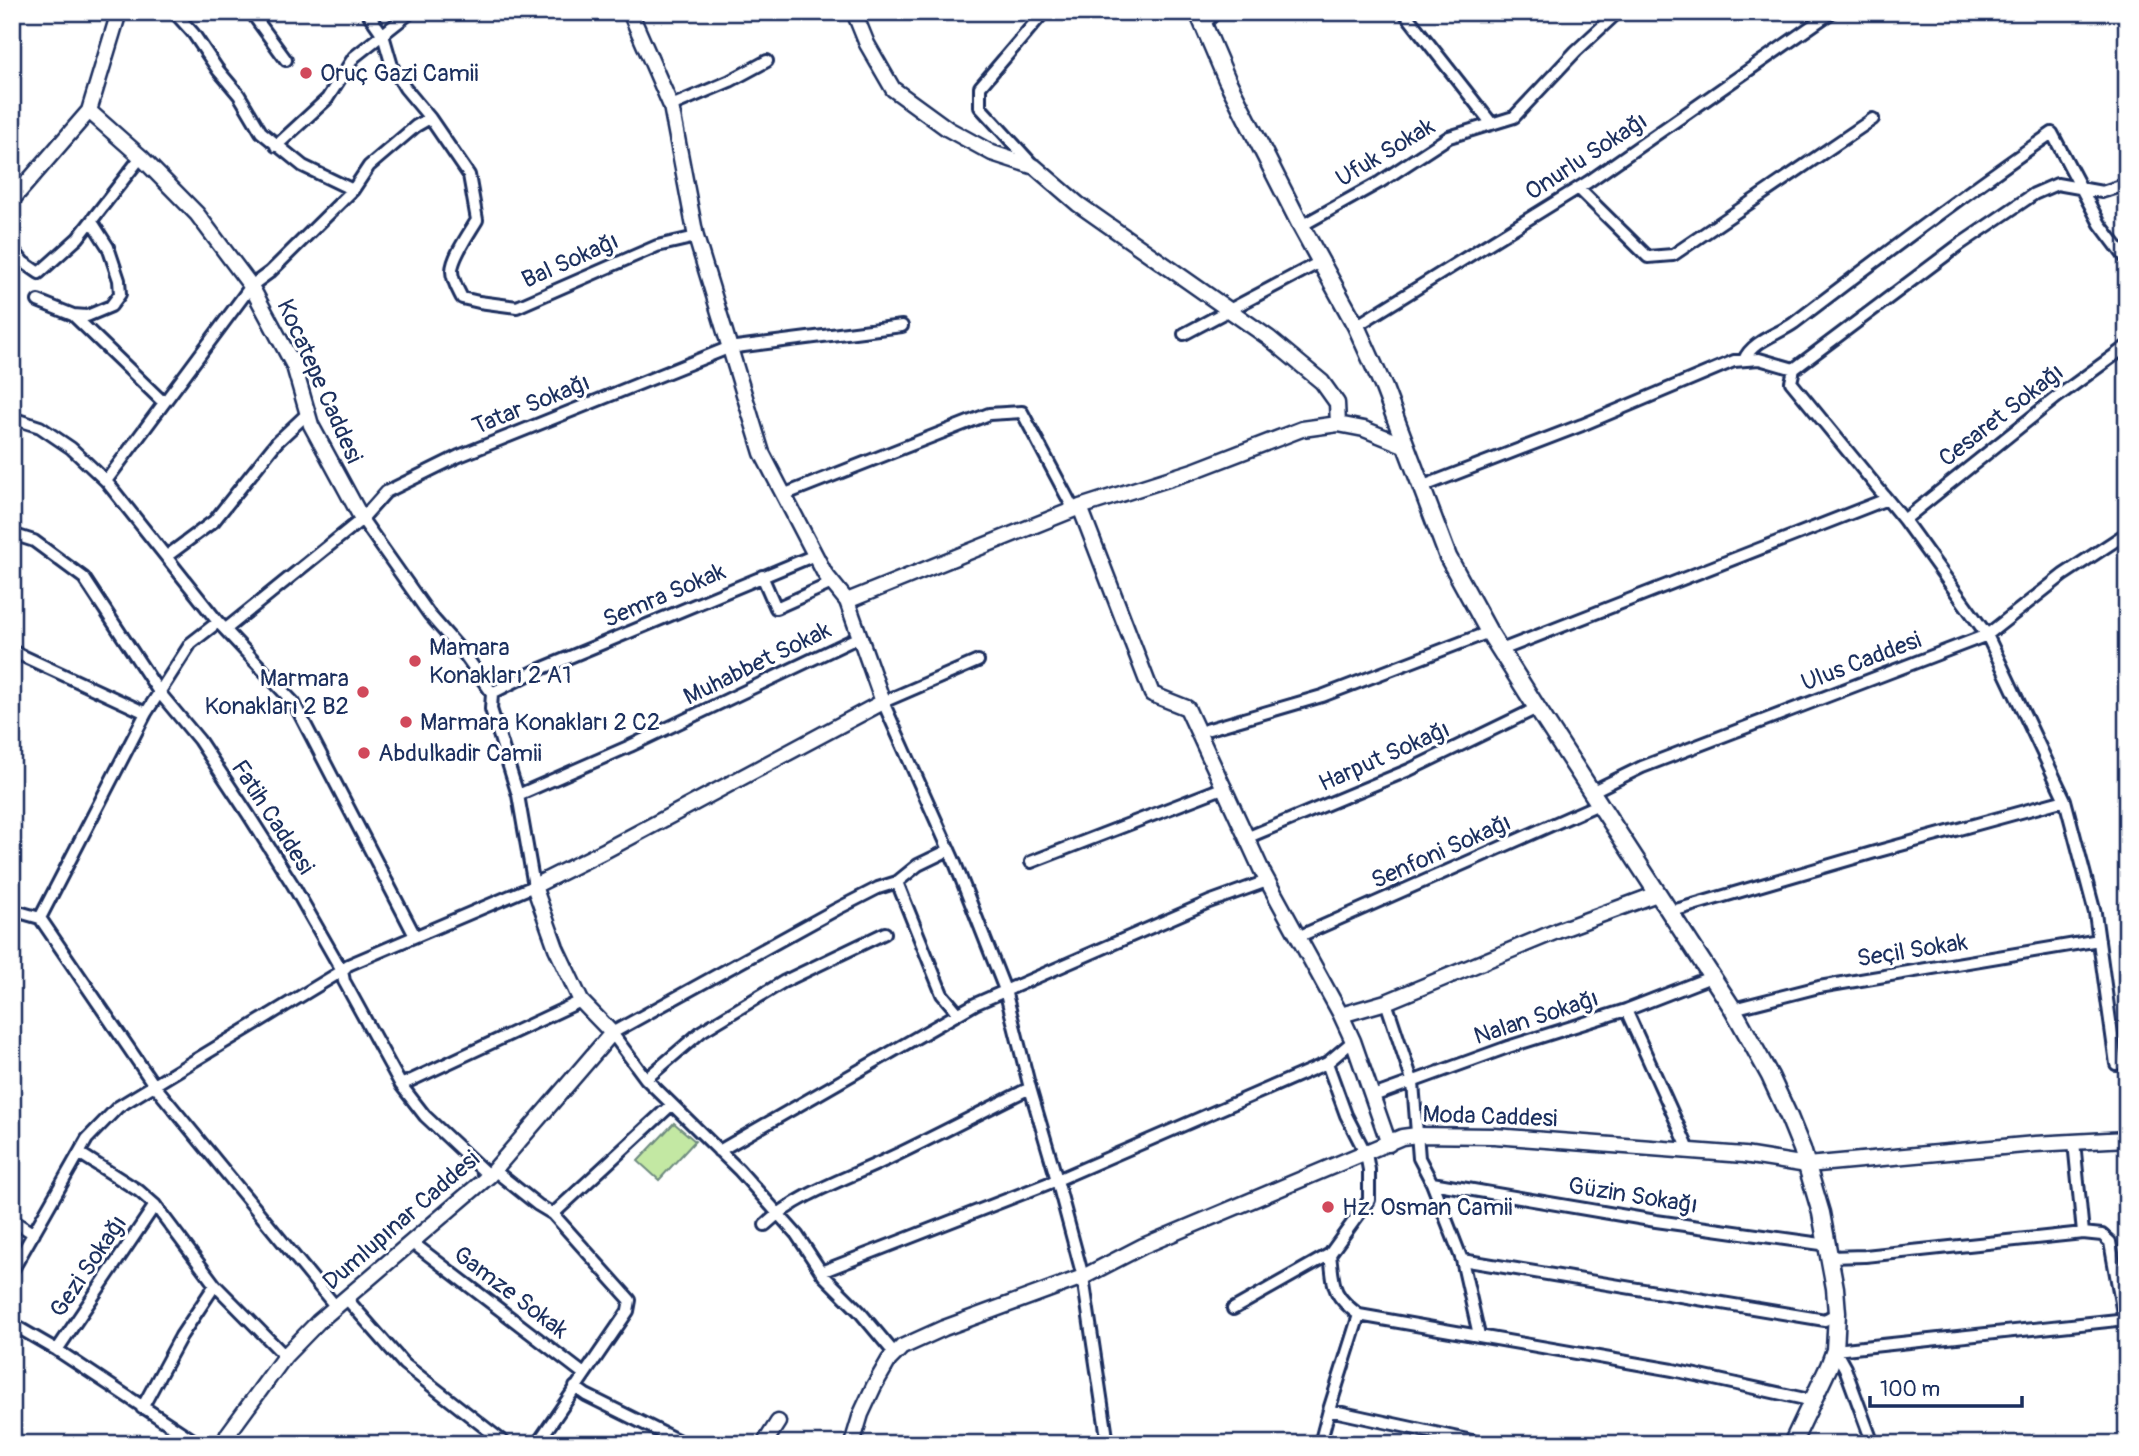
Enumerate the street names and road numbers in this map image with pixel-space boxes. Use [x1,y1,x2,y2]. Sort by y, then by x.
street label: Onurlu Sokağı [1520,106,1653,207]
street label: Ufuk Sokak [1331,112,1440,193]
street label: Bal Sokağı [517,226,623,295]
street label: Kocatepe Caddesi [270,295,369,468]
street label: Cesaret Sokağı [1933,358,2069,473]
street label: Tatar Sokağı [468,368,594,441]
street label: Semra Sokak [599,557,730,634]
street label: Muhabbet Sokak [679,615,836,712]
street label: Ulus Caddesi [1797,625,1925,698]
street label: Harput Sokağı [1314,715,1454,798]
street label: Fatih Caddesi [225,755,320,880]
street label: Senfoni Sokağı [1367,808,1516,895]
street label: Seçil Sokak [1855,927,1969,974]
street label: Nalan Sokağı [1470,984,1602,1051]
street label: Moda Caddesi [1422,1100,1558,1133]
street label: Dumlupınar Caddesi [317,1145,486,1296]
street label: Güzin Sokağı [1566,1171,1700,1220]
street label: Gezi Sokağı [44,1210,133,1323]
street label: Gamze Sokak [448,1240,574,1345]

